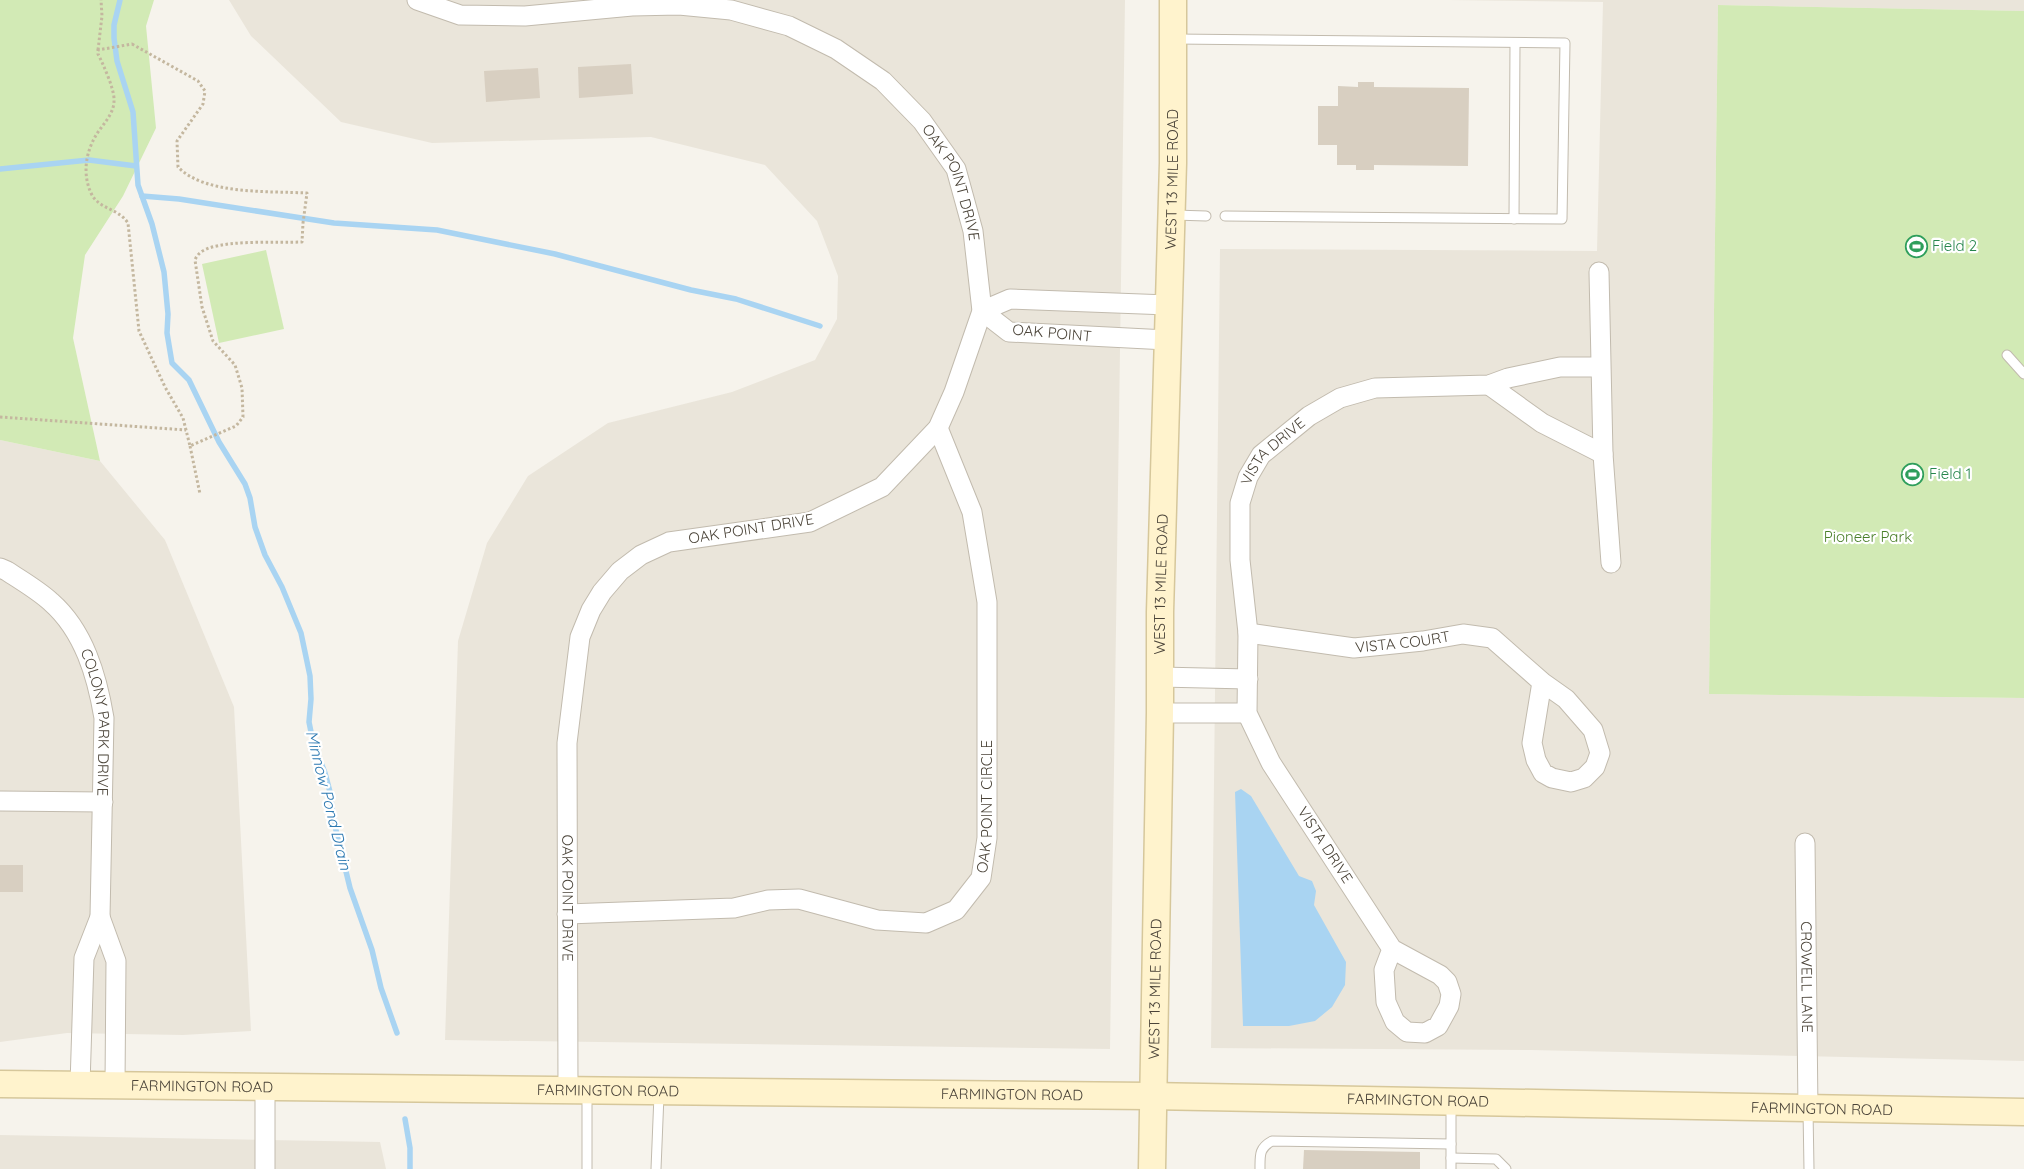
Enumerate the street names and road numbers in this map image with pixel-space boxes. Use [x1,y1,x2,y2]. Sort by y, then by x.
street label: WEST 13 MILE ROAD [1160,109,1182,250]
street label: OAK POINT DRIVE [918,120,984,242]
street label: OAK POINT [1012,320,1092,345]
street label: VISTA DRIVE [1236,413,1309,487]
street label: OAK POINT DRIVE [687,509,815,548]
street label: WEST 13 MILE ROAD [1150,513,1172,654]
street label: VISTA COURT [1354,626,1451,657]
street label: COLONY PARK DRIVE [77,646,114,796]
street label: OAK POINT CIRCLE [972,740,996,874]
street label: VISTA DRIVE [1294,803,1357,887]
street label: OAK POINT DRIVE [558,835,578,961]
street label: WEST 13 MILE ROAD [1144,918,1165,1060]
street label: CROWELL LANE [1797,921,1817,1033]
street label: FARMINGTON ROAD [131,1076,273,1096]
street label: FARMINGTON ROAD [537,1080,679,1100]
street label: FARMINGTON ROAD [941,1084,1083,1104]
street label: FARMINGTON ROAD [1347,1089,1489,1111]
street label: FARMINGTON ROAD [1751,1098,1893,1119]

